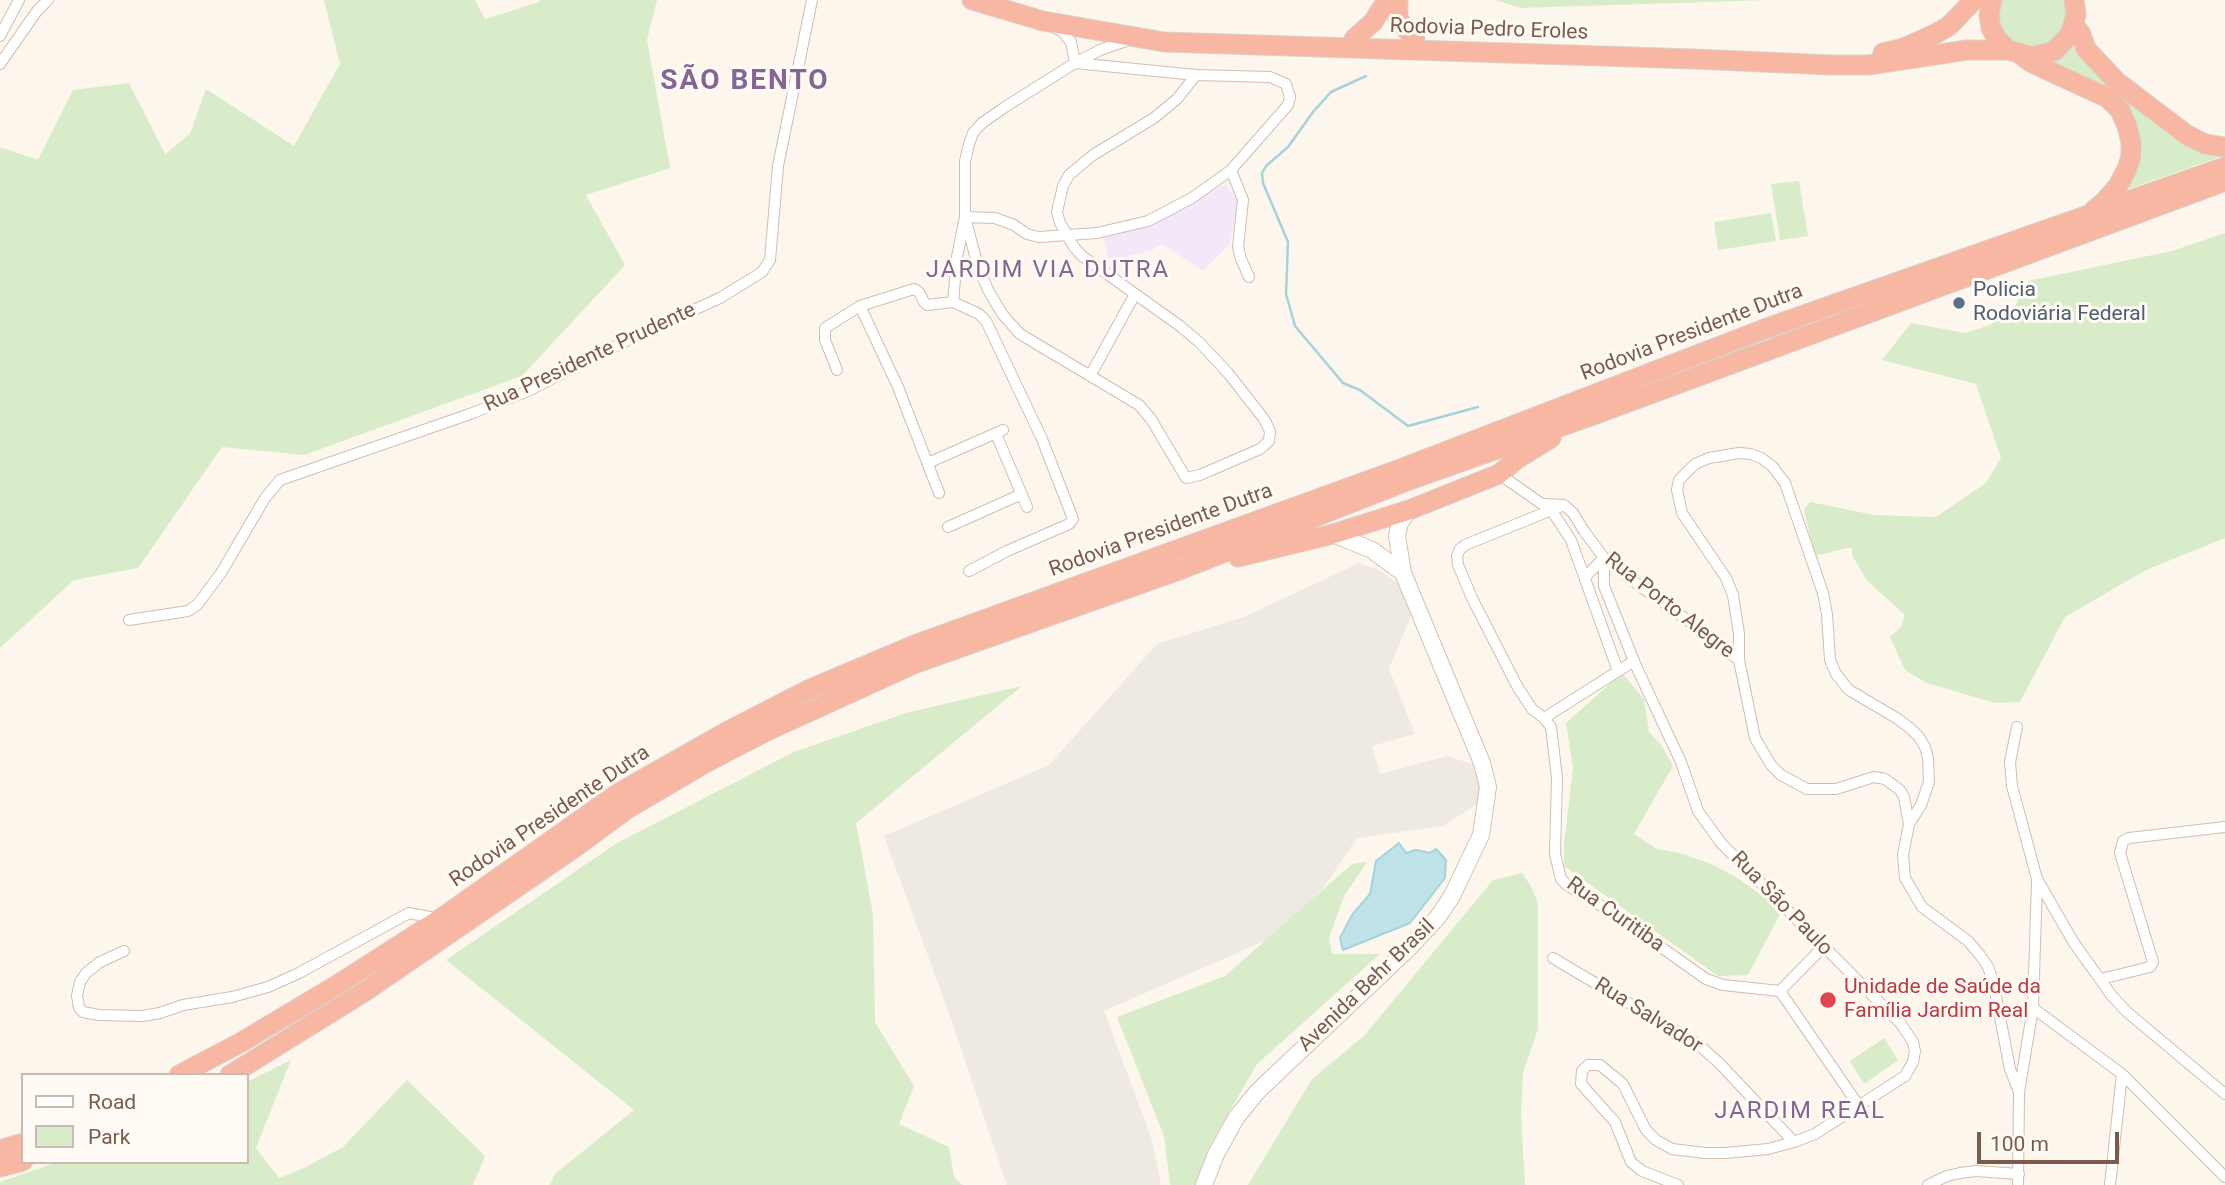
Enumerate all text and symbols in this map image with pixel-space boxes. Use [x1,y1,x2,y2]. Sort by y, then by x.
street label: Rodovia Pedro Eroles [1389,14,1589,46]
district label: SÃO BENTO [661,65,829,99]
district label: JARDIM VIA DUTRA [928,257,1168,285]
place label: Policia Rodoviária Federal [1973,278,2146,328]
street label: Rodovia Presidente Dutra [1577,279,1807,387]
marker: Policia Rodoviária Federal [1951,295,1967,311]
street label: Rua Presidente Prudente [480,298,700,418]
street label: Rodovia Presidente Dutra [1046,479,1276,583]
street label: Rua Porto Alegre [1599,548,1739,664]
street label: Rodovia Presidente Dutra [445,741,655,893]
street label: Rua São Paulo [1725,847,1837,961]
street label: Rua Curitiba [1561,872,1669,958]
street label: Avenida Behr Brasil [1294,914,1440,1058]
street label: Rua Salvador [1589,973,1707,1059]
place label: Unidade de Saúde da Família Jardim Real [1844,975,2041,1025]
marker: Unidade de Saúde da Família Jardim Real [1818,990,1838,1010]
legend [21,1073,248,1164]
text: Road [88,1090,136,1114]
district label: JARDIM REAL [1716,1098,1884,1126]
scale bar [1980,1118,2122,1162]
text: Park [88,1125,130,1149]
text: 100 m [1990,1132,2049,1156]

